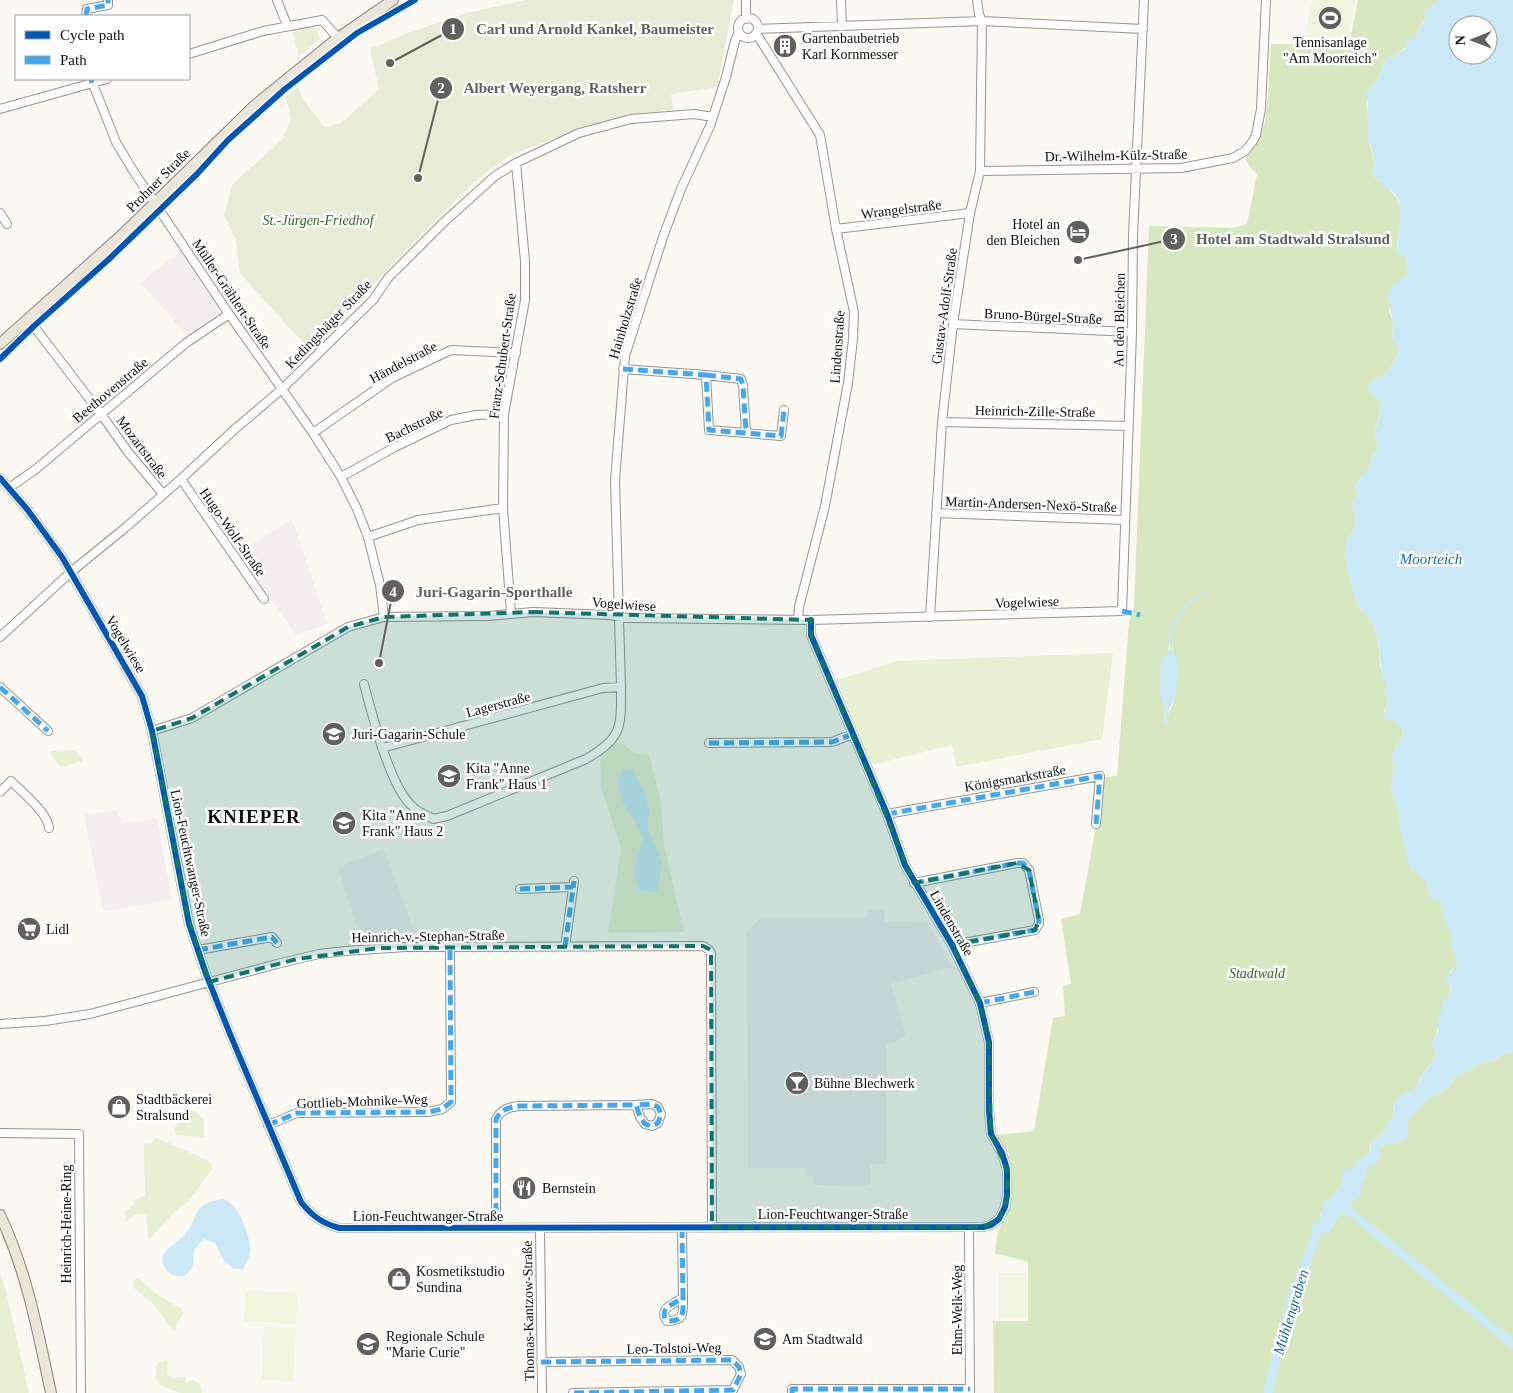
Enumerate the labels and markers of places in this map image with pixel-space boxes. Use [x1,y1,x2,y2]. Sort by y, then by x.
sports icon: Tennisanlage "Am Moorteich" [1317,5,1343,31]
callout: Carl und Arnold Kankel, Baumeister [441,14,724,44]
place label: Gartenbaubetrieb Karl Kornmesser [802,31,899,62]
building icon: Gartenbaubetrieb Karl Kornmesser [772,33,798,59]
place label: Tennisanlage "Am Moorteich" [1283,35,1377,66]
callout: Albert Weyergang, Ratsherr [429,73,657,103]
place label: Hotel an den Bleichen [987,217,1060,248]
hotel icon: Hotel an den Bleichen [1065,219,1091,245]
callout: Hotel am Stadtwald Stralsund [1161,224,1400,254]
callout: Juri-Gagarin-Sporthalle [381,576,583,606]
school or university icon: Juri-Gagarin-Schule [321,721,347,747]
place label: Juri-Gagarin-Schule [352,727,466,742]
place label: Kita "Anne Frank" Haus 1 [466,761,547,792]
school or university icon: Kita "Anne Frank" Haus 1 [436,763,462,789]
place label: Kita "Anne Frank" Haus 2 [362,808,443,839]
school or university icon: Kita "Anne Frank" Haus 2 [331,810,357,836]
supermarket icon: Lidl [16,916,42,942]
place label: Lidl [46,922,69,937]
bar icon: Bühne Blechwerk [784,1070,810,1096]
place label: Bühne Blechwerk [814,1076,915,1091]
place label: Stadtbäckerei Stralsund [136,1092,212,1123]
shop icon: Stadtbäckerei Stralsund [106,1094,132,1120]
restaurant icon: Bernstein [511,1175,537,1201]
place label: Bernstein [542,1181,596,1196]
place label: Kosmetikstudio Sundina [416,1264,505,1295]
shop icon: Kosmetikstudio Sundina [386,1266,412,1292]
school or university icon: Am Stadtwald [752,1326,778,1352]
place label: Regionale Schule "Marie Curie" [386,1329,484,1360]
school or university icon: Regionale Schule "Marie Curie" [355,1331,381,1357]
place label: Am Stadtwald [782,1332,863,1347]

